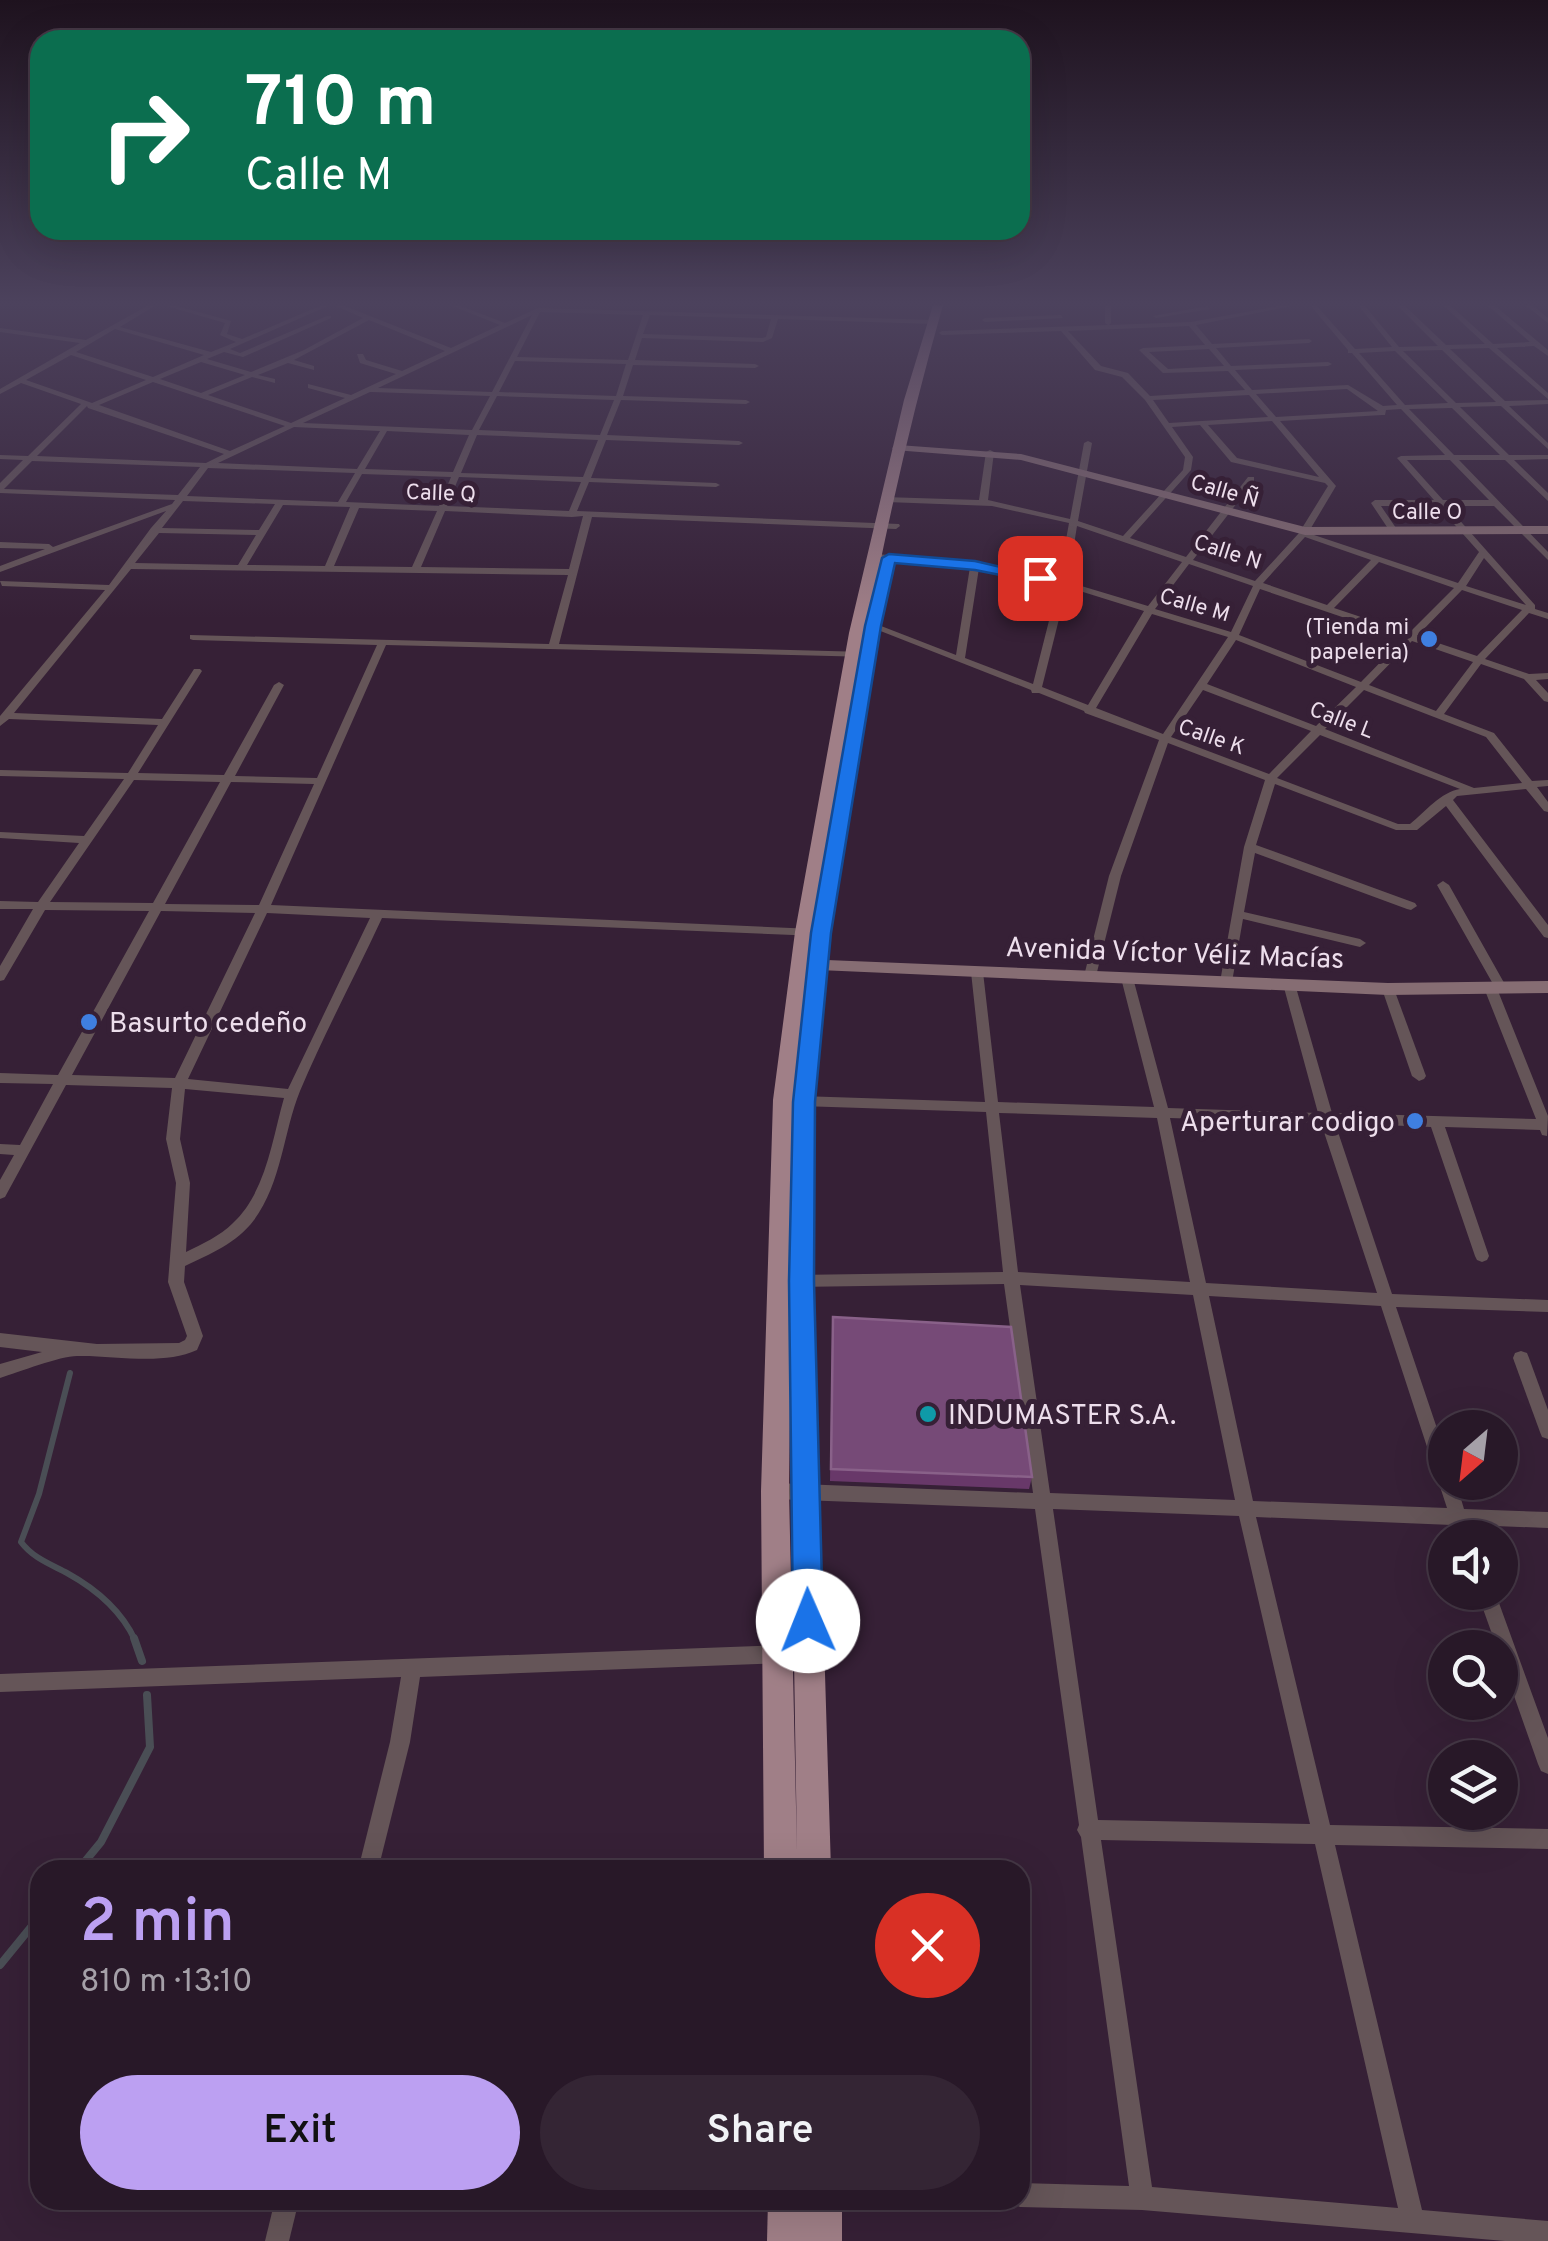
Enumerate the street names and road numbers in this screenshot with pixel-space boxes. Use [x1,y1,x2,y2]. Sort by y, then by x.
street label: Calle Ñ [1187,468,1262,515]
street label: Calle Q [405,480,477,509]
street label: Calle O [1392,500,1462,527]
street label: Calle N [1190,530,1265,577]
street label: Calle M [1156,583,1233,629]
street label: Calle L [1305,697,1377,746]
street label: Calle K [1174,714,1248,762]
street label: Avenida Víctor Véliz Macías [1005,931,1345,979]

